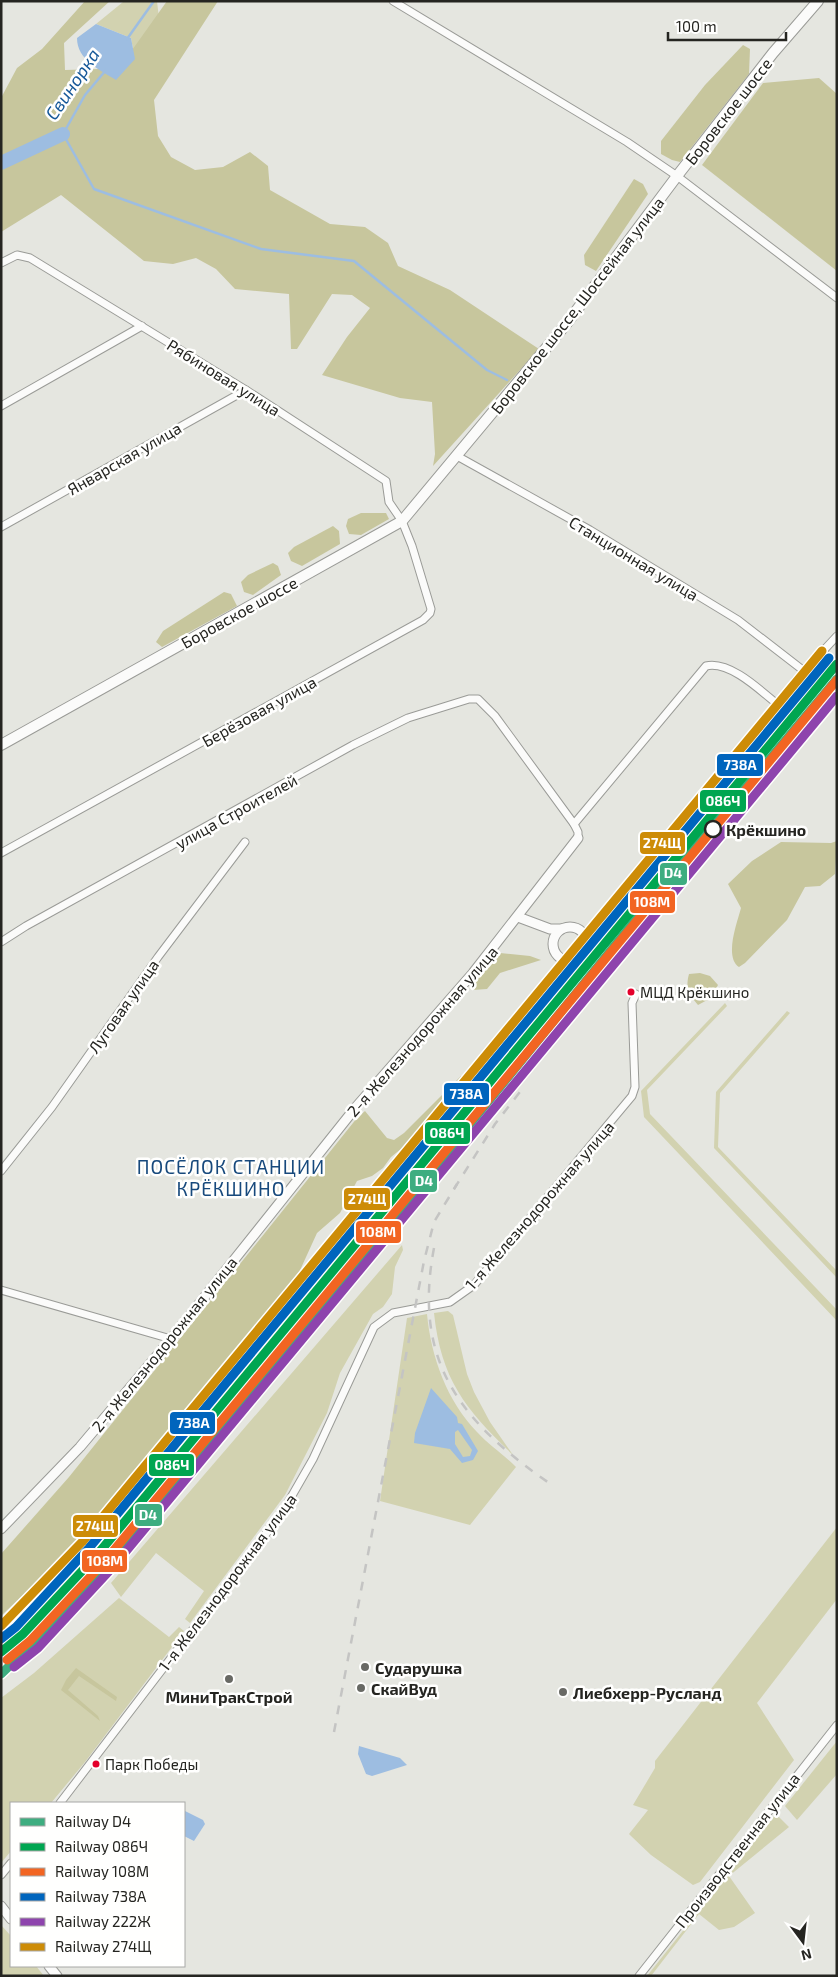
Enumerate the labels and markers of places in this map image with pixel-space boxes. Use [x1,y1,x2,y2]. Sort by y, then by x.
marker: Крёкшино [704,820,722,838]
place label: Крёкшино [726,820,806,839]
place label: МЦД Крёкшино [640,983,749,1001]
marker: МЦД Крёкшино [626,987,636,997]
place label: Сударушка [375,1658,462,1677]
marker: Сударушка [359,1661,371,1673]
marker: МиниТракСтрой [223,1673,235,1685]
place label: СкайВуд [371,1679,437,1698]
marker: СкайВуд [355,1682,367,1694]
place label: Лиебхерр-Русланд [573,1683,722,1702]
marker: Лиебхерр-Русланд [557,1686,569,1698]
place label: МиниТракСтрой [166,1687,292,1706]
place label: Парк Победы [105,1755,198,1773]
marker: Парк Победы [91,1759,101,1769]

